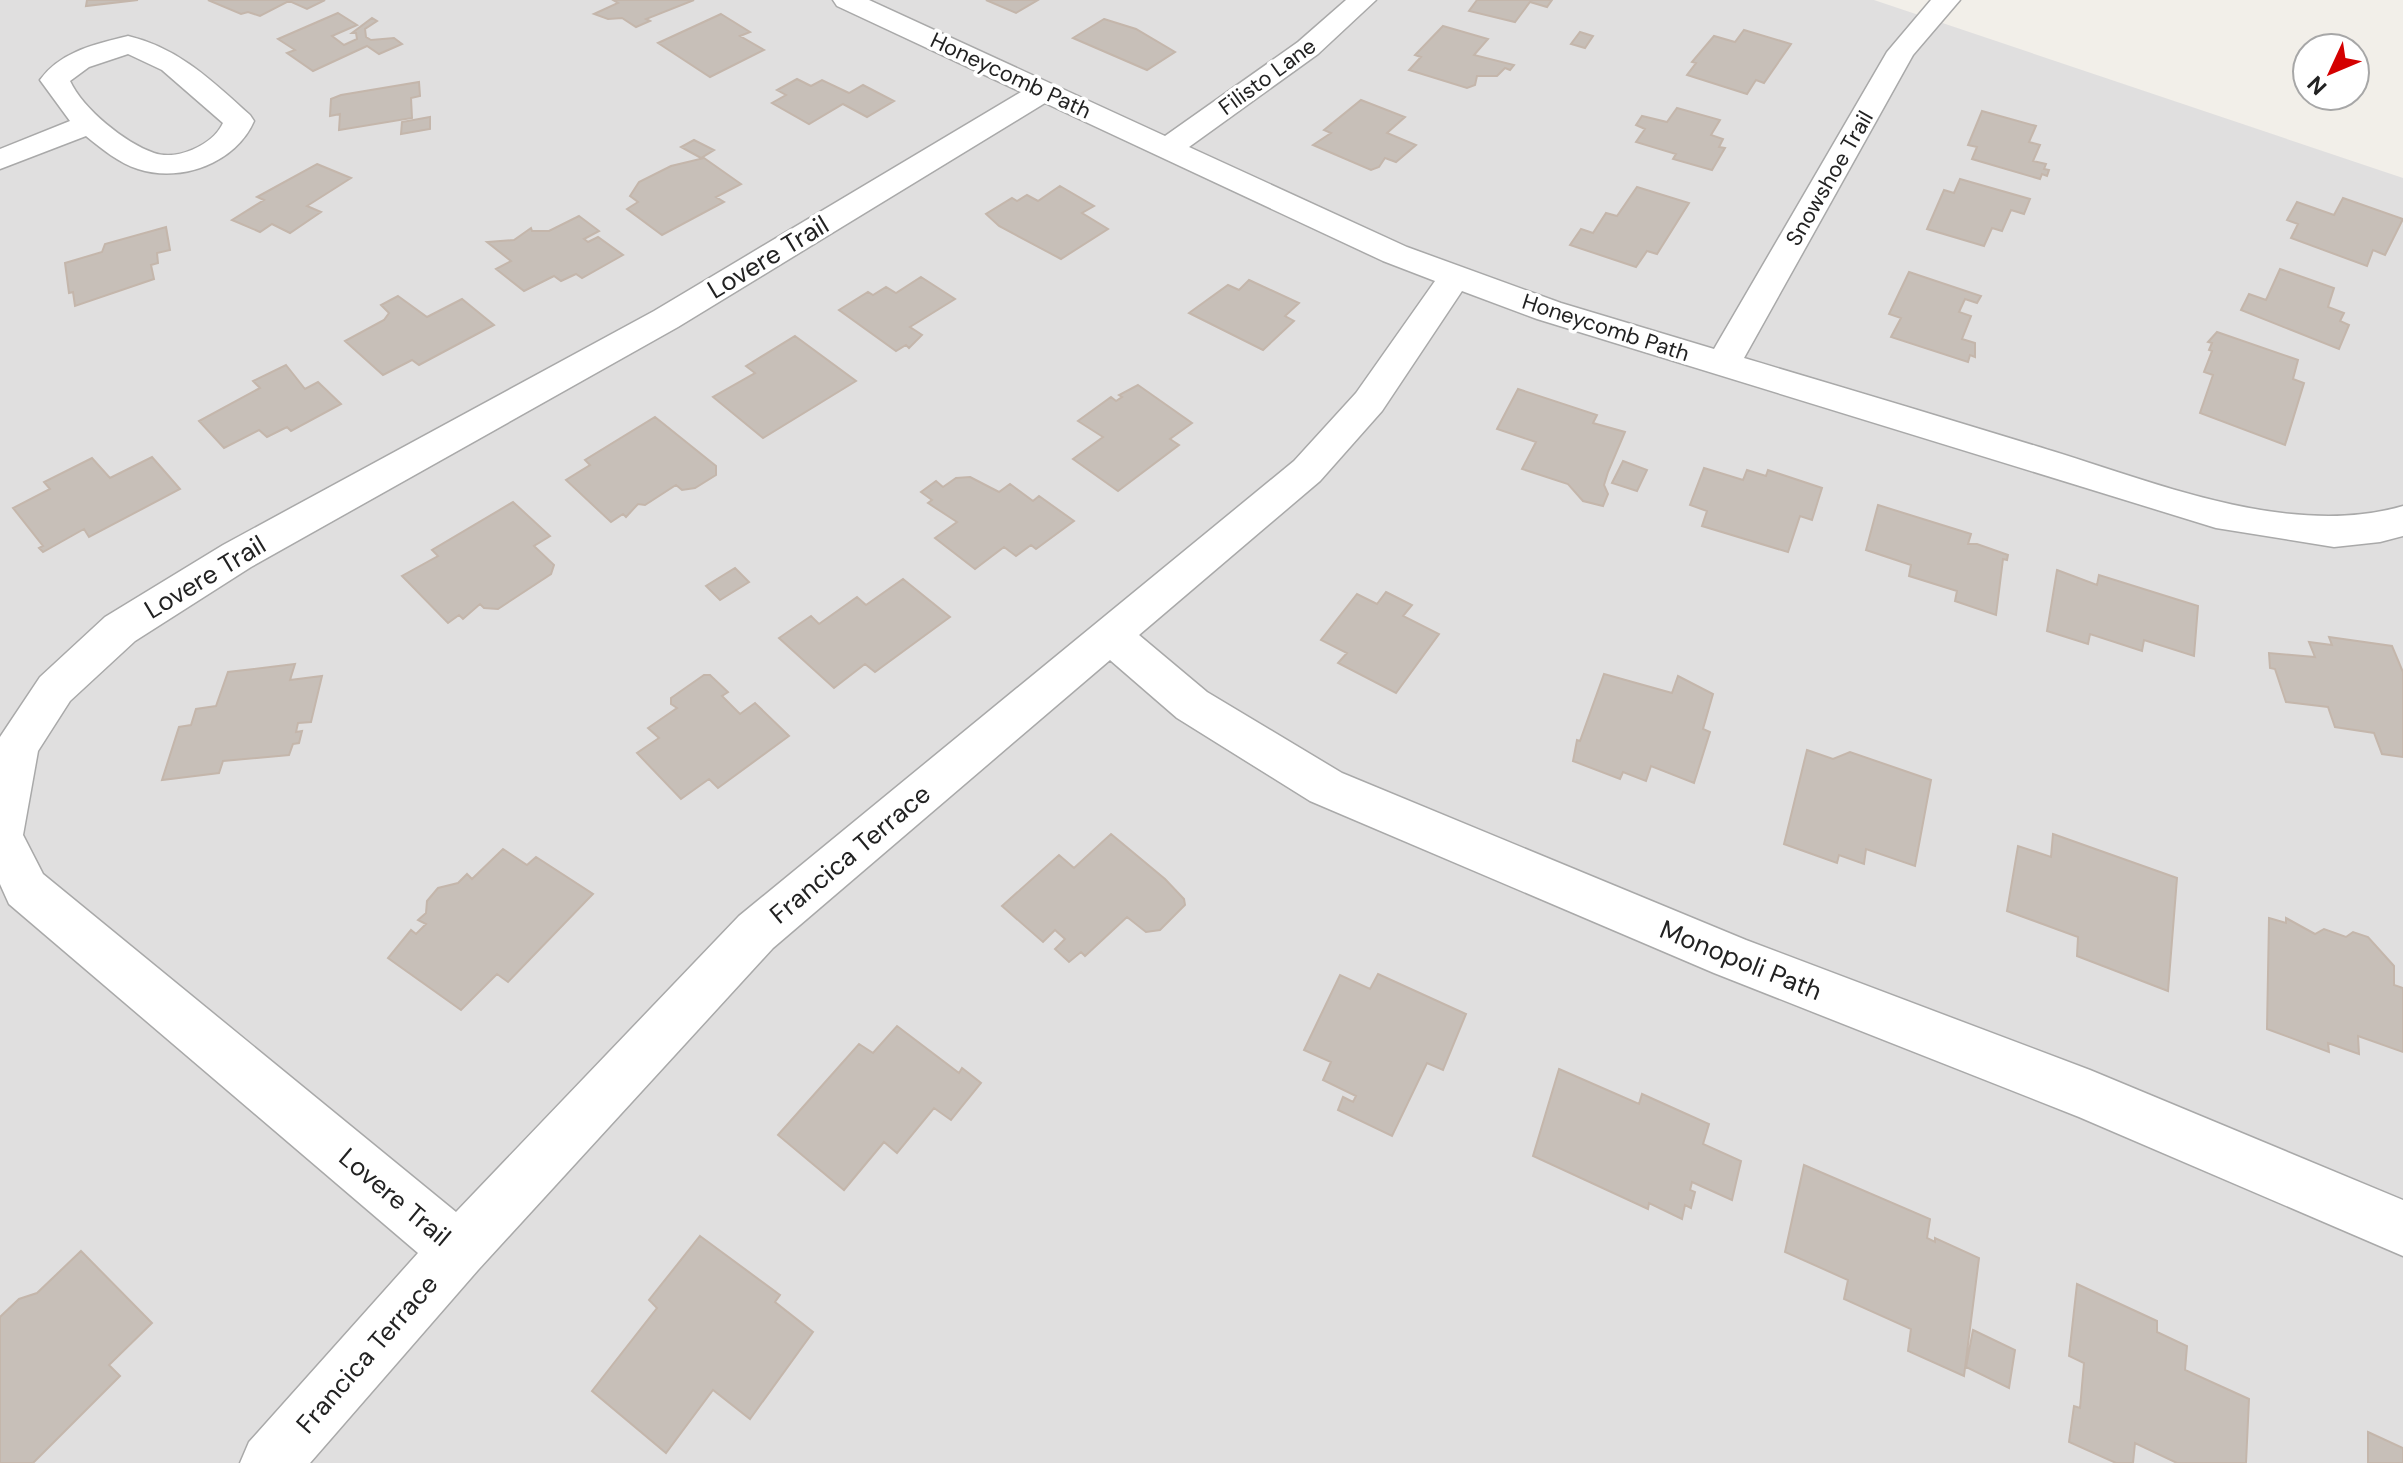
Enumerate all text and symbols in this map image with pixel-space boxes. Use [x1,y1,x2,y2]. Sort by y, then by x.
street label: Honeycomb Path [926,26,1096,125]
street label: Filisto Lane [1213,31,1322,122]
north arrow [2291,32,2371,112]
text: N [2301,70,2333,101]
street label: Snowshoe Trail [1779,105,1880,251]
street label: Lovere Trail [701,208,835,306]
street label: Honeycomb Path [1519,287,1693,368]
street label: Lovere Trail [138,528,272,626]
street label: Francica Terrace [763,777,937,931]
street label: Monopoli Path [1655,912,1827,1008]
street label: Lovere Trail [332,1140,458,1254]
street label: Francica Terrace [289,1267,445,1441]

